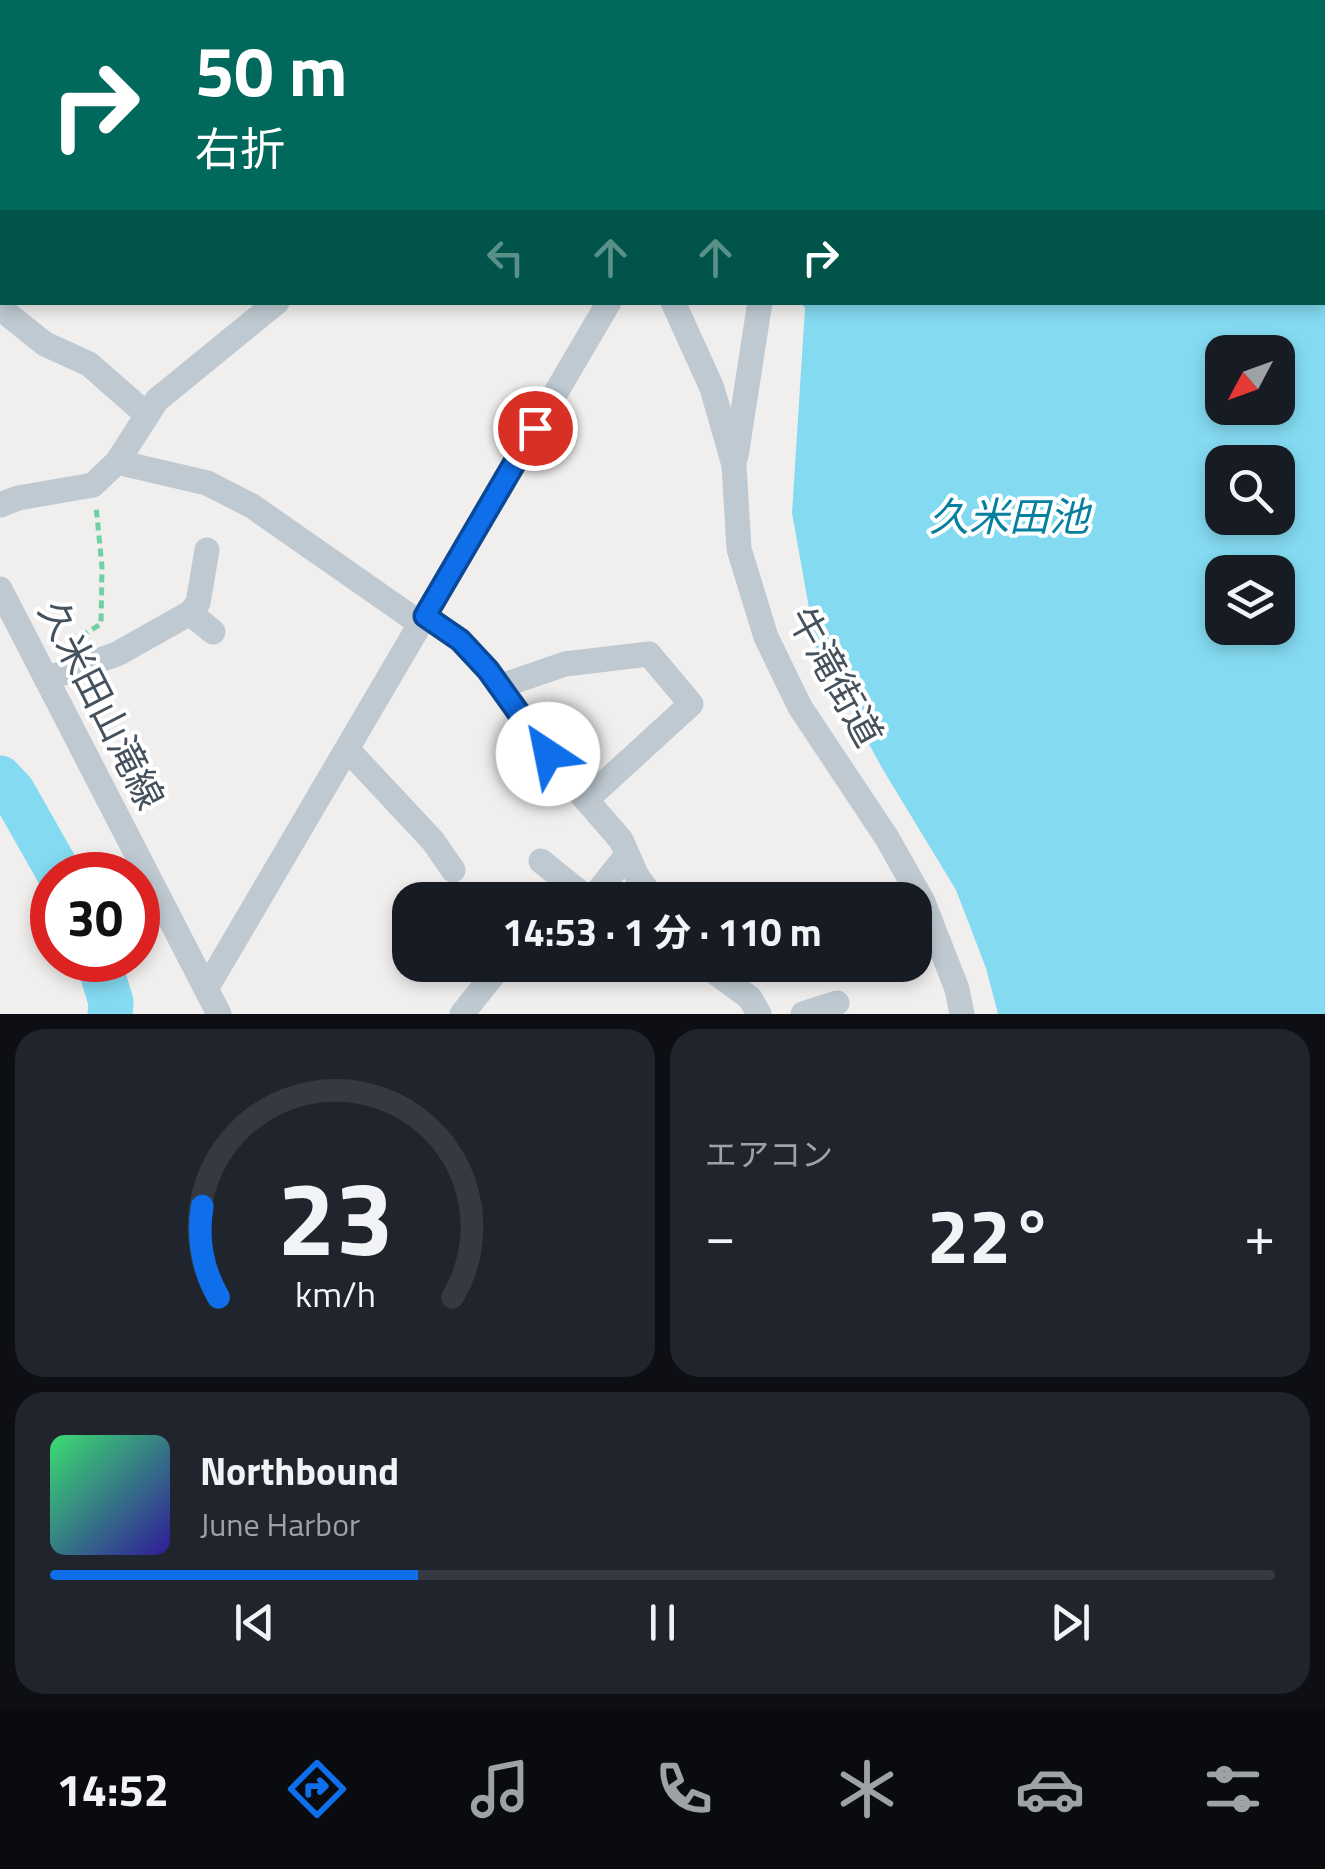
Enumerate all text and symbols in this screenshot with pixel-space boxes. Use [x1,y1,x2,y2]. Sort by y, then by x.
text: 50 m [195,17,348,123]
icon: right [30,40,160,170]
text: 右折 [195,114,285,182]
icon: left [478,230,533,285]
icon: ahead [583,230,638,285]
icon: ahead [688,230,743,285]
icon: right [793,230,848,285]
north arrow [1205,335,1295,425]
map controls [1205,335,1295,645]
pin [493,386,578,471]
icon: arrive [508,401,563,456]
button: search [1205,445,1295,535]
water label: 久米田池 [929,486,1093,547]
button: layers [1205,555,1295,645]
street label: 久米田山滝線 [24,590,179,819]
street label: 牛滝街道 [774,596,898,757]
position arrow [496,702,600,806]
speed limit sign: 30 [30,852,160,982]
text: 14:53 · 1 分 · 110 m [502,903,822,961]
text: エアコン [705,1130,833,1178]
text: 23 [277,1137,393,1295]
text: 22° [927,1178,1053,1292]
text: − [705,1193,736,1276]
text: + [1244,1193,1275,1276]
text: km/h [295,1266,375,1321]
text: Northbound [200,1442,399,1500]
text: June Harbor [200,1500,360,1548]
icon: previous [227,1595,282,1650]
icon: pause [635,1595,690,1650]
icon: next [1043,1595,1098,1650]
icon: directions [282,1754,352,1824]
icon: music [465,1754,535,1824]
icon: phone [649,1754,719,1824]
icon: climate [832,1754,902,1824]
icon: car [1015,1754,1085,1824]
icon: filters [1198,1754,1268,1824]
text: 14:52 [57,1755,169,1823]

